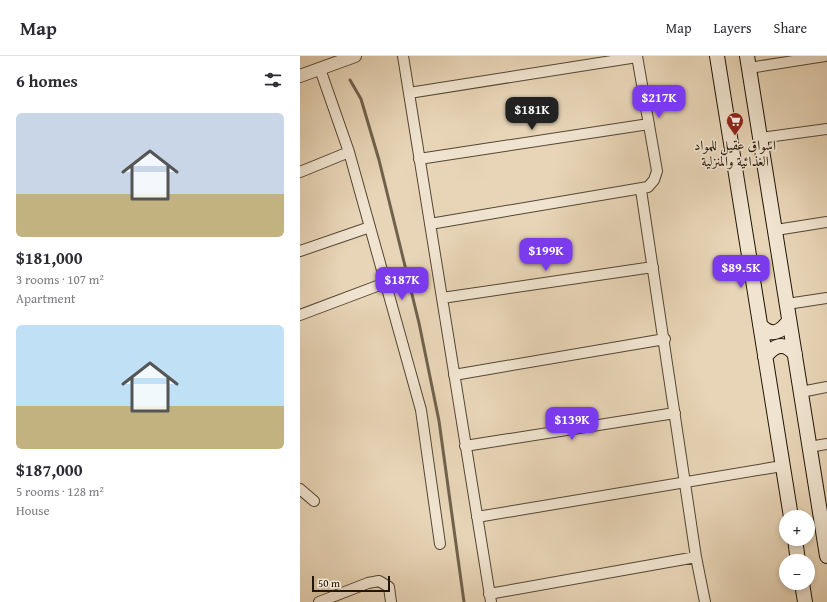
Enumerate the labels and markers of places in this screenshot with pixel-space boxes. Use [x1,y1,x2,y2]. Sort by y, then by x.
pin: $217K [631,85,687,119]
pin: $181K [504,97,560,131]
supermarket icon: اسواق عقيل للمواد الغذائية والمنزلية [725,111,745,136]
place label: اسواق عقيل للمواد الغذائية والمنزلية [694,135,776,171]
pin: $199K [518,238,574,272]
pin: $89.5K [708,255,774,289]
pin: $187K [374,267,430,301]
pin: $139K [544,407,600,441]

